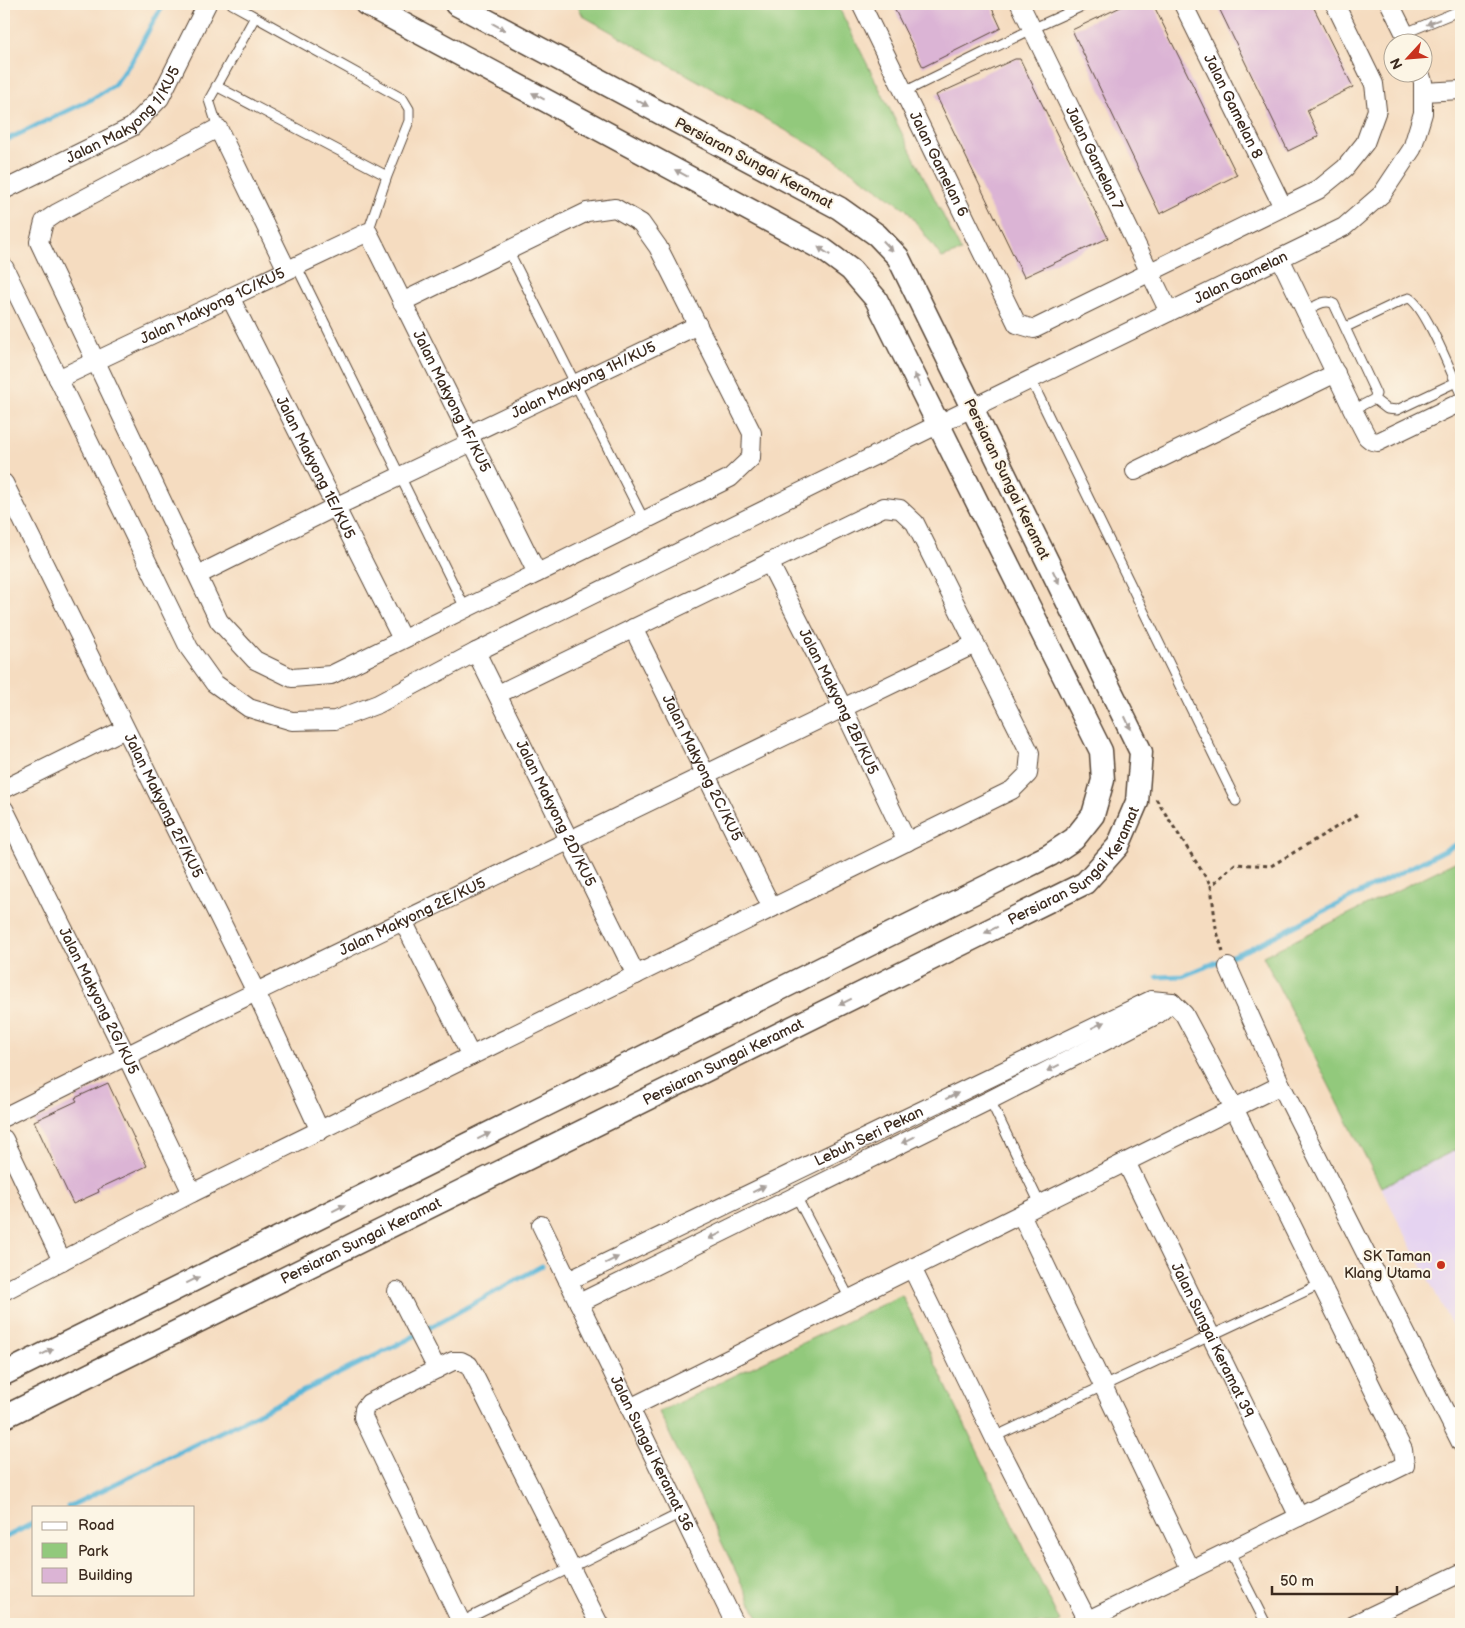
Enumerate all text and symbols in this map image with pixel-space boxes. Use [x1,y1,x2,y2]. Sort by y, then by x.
one-way arrow [1426,18,1440,26]
one-way arrow [492,23,506,31]
north arrow [1382,32,1432,82]
street label: Jalan Gamelan 8 [1199,51,1267,162]
text: N [1387,55,1407,72]
street label: Jalan Makyong 1/KU5 [63,63,184,168]
one-way arrow [531,92,545,100]
one-way arrow [635,99,649,107]
street label: Jalan Gamelan 7 [1061,103,1127,214]
street label: Jalan Gamelan 6 [905,108,972,220]
street label: Persiaran Sungai Keramat [671,114,836,213]
one-way arrow [674,169,688,177]
one-way arrow [882,240,894,252]
one-way arrow [817,246,830,255]
street label: Jalan Gamelan [1191,247,1291,308]
street label: Jalan Makyong 1C/KU5 [137,264,288,349]
street label: Jalan Makyong 1F/KU5 [408,327,495,476]
street label: Jalan Makyong 1H/KU5 [508,337,659,423]
one-way arrow [913,373,921,387]
street label: Jalan Makyong 1E/KU5 [272,393,359,542]
street label: Persiaran Sungai Keramat [959,396,1054,563]
one-way arrow [1052,570,1060,585]
street label: Jalan Makyong 2B/KU5 [794,625,882,778]
street label: Jalan Makyong 2C/KU5 [658,692,746,844]
one-way arrow [1124,716,1132,730]
street label: Jalan Makyong 2F/KU5 [119,730,207,881]
street label: Jalan Makyong 2D/KU5 [511,737,600,890]
street label: Persiaran Sungai Keramat [1005,803,1144,930]
street label: Jalan Makyong 2E/KU5 [336,873,489,960]
street label: Jalan Makyong 2G/KU5 [54,924,143,1078]
one-way arrow [983,925,998,934]
one-way arrow [838,998,852,1006]
street label: Persiaran Sungai Keramat [640,1014,807,1110]
one-way arrow [1091,1021,1106,1029]
one-way arrow [1046,1064,1060,1072]
one-way arrow [945,1092,959,1100]
street label: Lebuh Seri Pekan [812,1102,927,1171]
one-way arrow [477,1131,491,1139]
one-way arrow [900,1136,915,1144]
one-way arrow [751,1185,766,1194]
street label: Persiaran Sungai Keramat [278,1193,445,1289]
one-way arrow [331,1204,346,1212]
one-way arrow [708,1232,722,1240]
place label: SK Taman Klang Utama [1344,1247,1431,1283]
one-way arrow [605,1256,619,1264]
marker: SK Taman Klang Utama [1435,1259,1447,1271]
street label: Jalan Sungai Keramat 39 [1166,1260,1258,1421]
one-way arrow [186,1276,200,1284]
one-way arrow [40,1348,55,1356]
street label: Jalan Sungai Keramat 36 [606,1373,697,1535]
legend [32,1506,195,1596]
text: Road [78,1516,114,1535]
text: Park [78,1542,109,1561]
scale bar [1272,1563,1398,1595]
text: Building [78,1566,133,1585]
text: 50 m [1280,1572,1314,1591]

